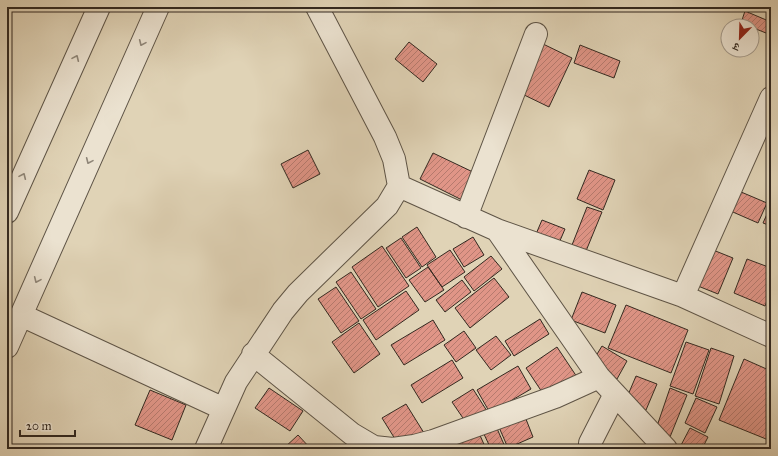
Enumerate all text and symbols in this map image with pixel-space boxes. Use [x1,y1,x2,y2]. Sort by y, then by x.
north arrow [720,18,760,58]
one-way arrow [139,38,147,46]
text: उ [730,39,742,54]
one-way arrow [71,54,79,62]
one-way arrow [86,158,94,165]
one-way arrow [18,173,26,181]
one-way arrow [34,276,42,284]
scale bar [20,412,75,438]
text: 20 m [26,419,52,433]

